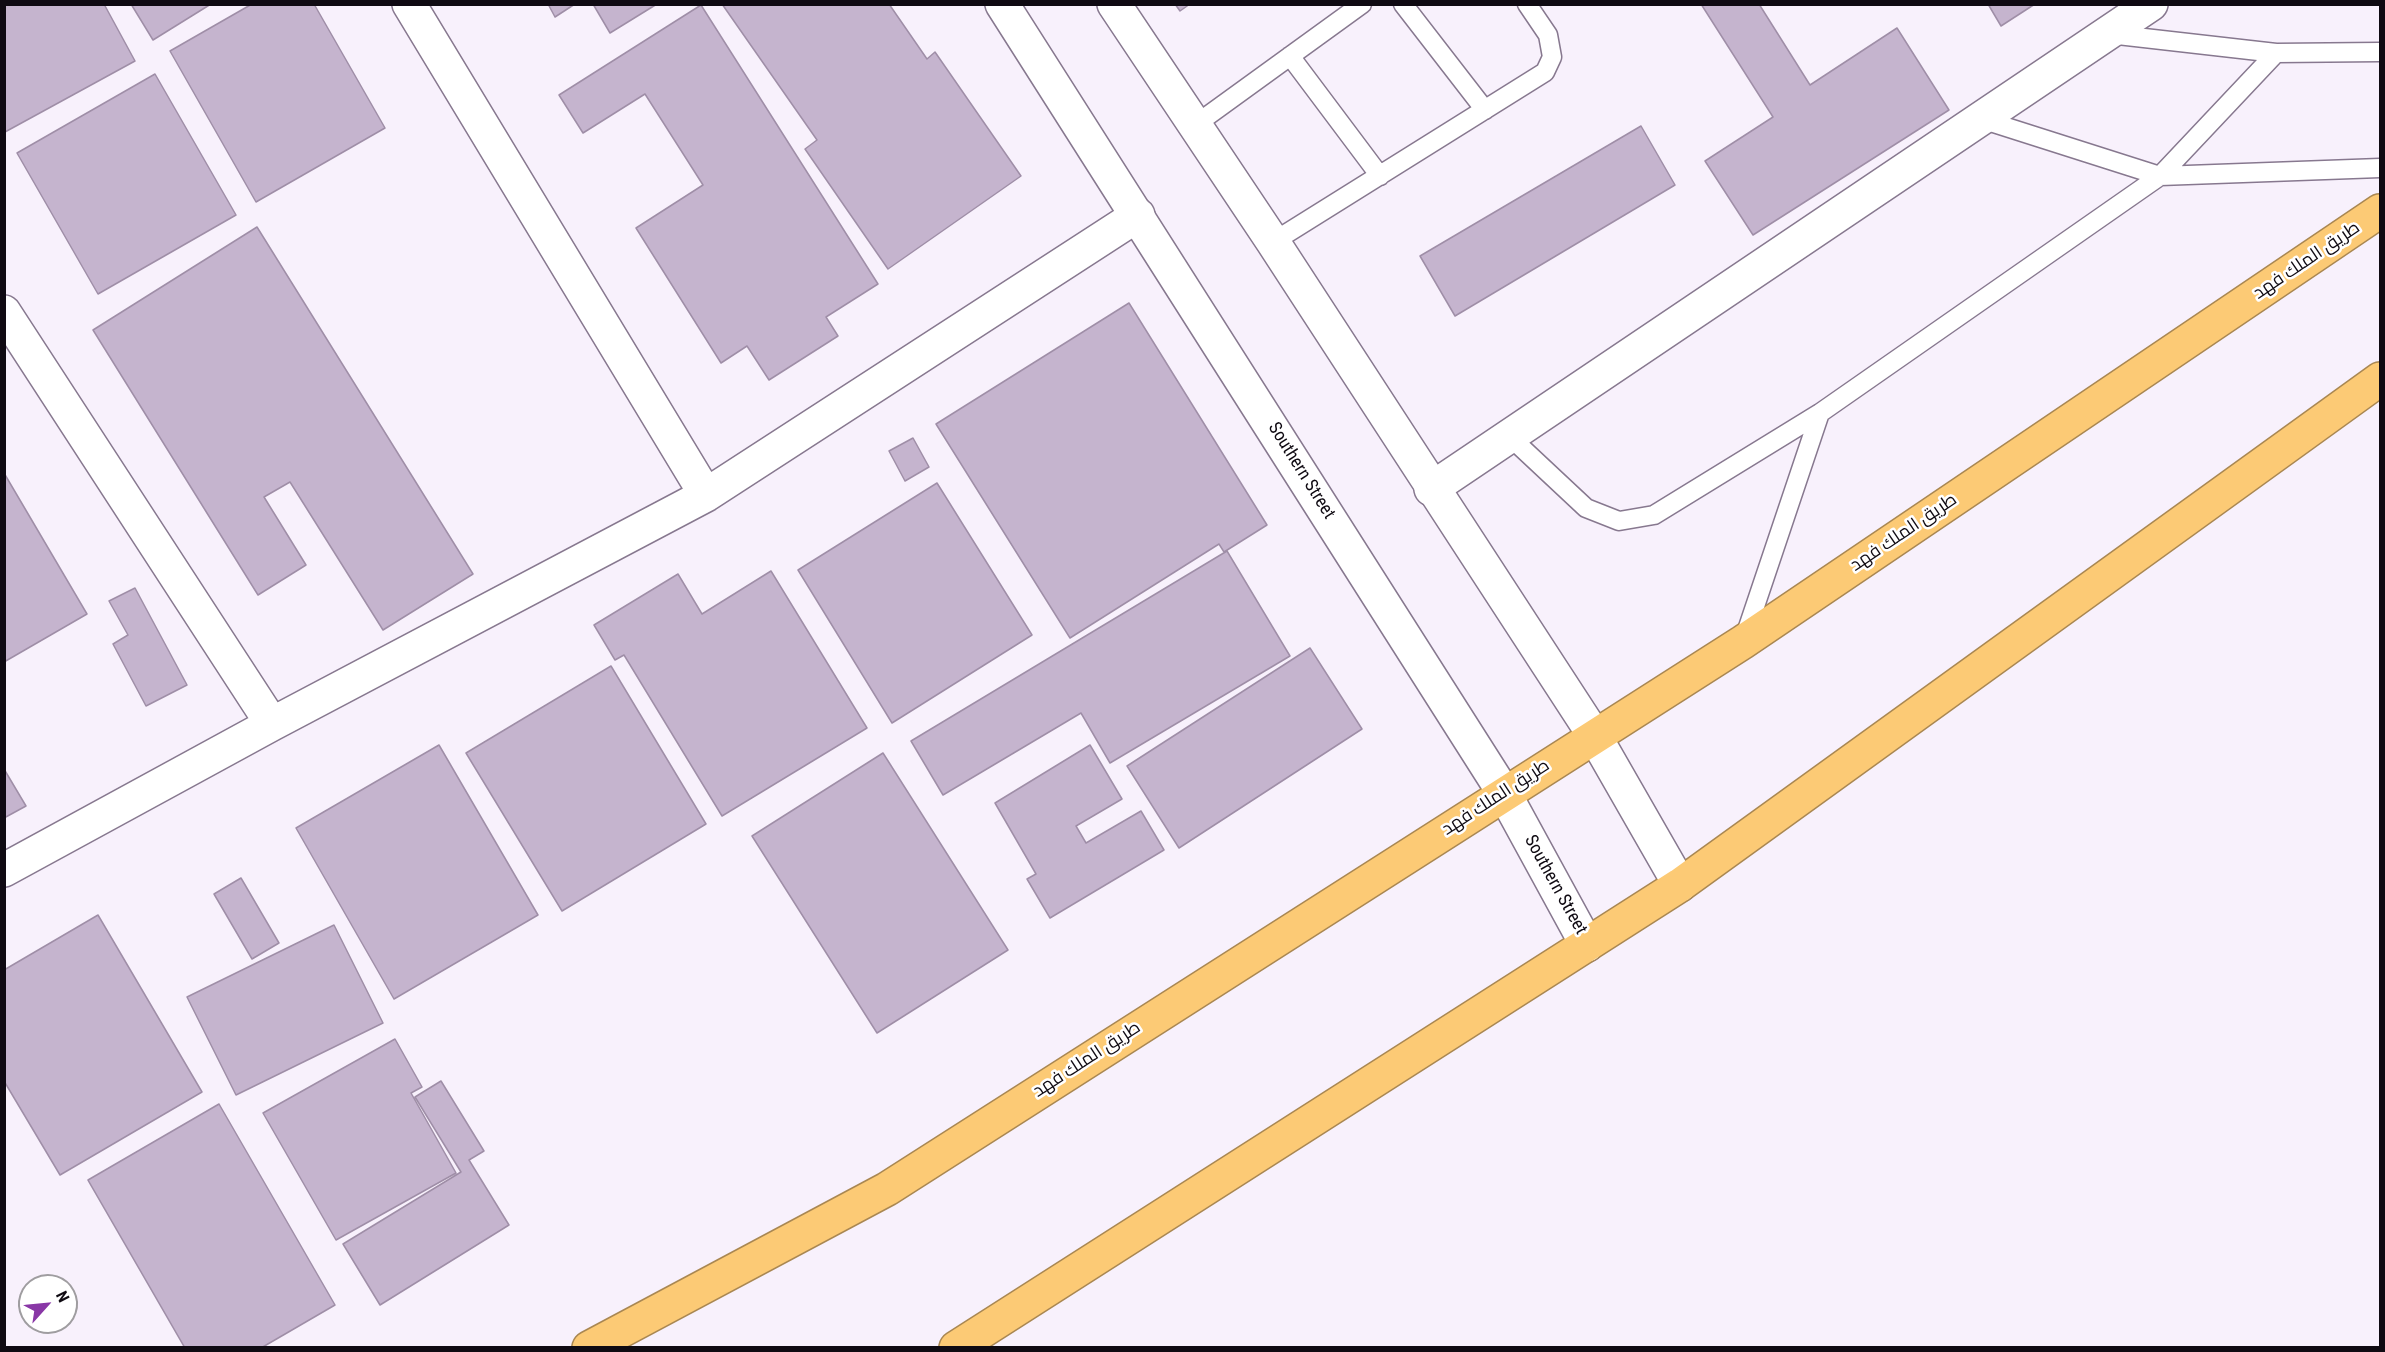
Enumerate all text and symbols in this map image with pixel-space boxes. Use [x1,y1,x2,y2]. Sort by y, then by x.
street label: طريق الملك فهد [2250,217,2364,305]
street label: Southern Street [1263,419,1339,523]
street label: طريق الملك فهد [1847,489,1961,577]
street label: طريق الملك فهد [1438,755,1554,841]
street label: Southern Street [1519,832,1591,938]
street label: طريق الملك فهد [1029,1017,1145,1103]
north arrow [18,1274,78,1334]
text: N [52,1288,73,1305]

